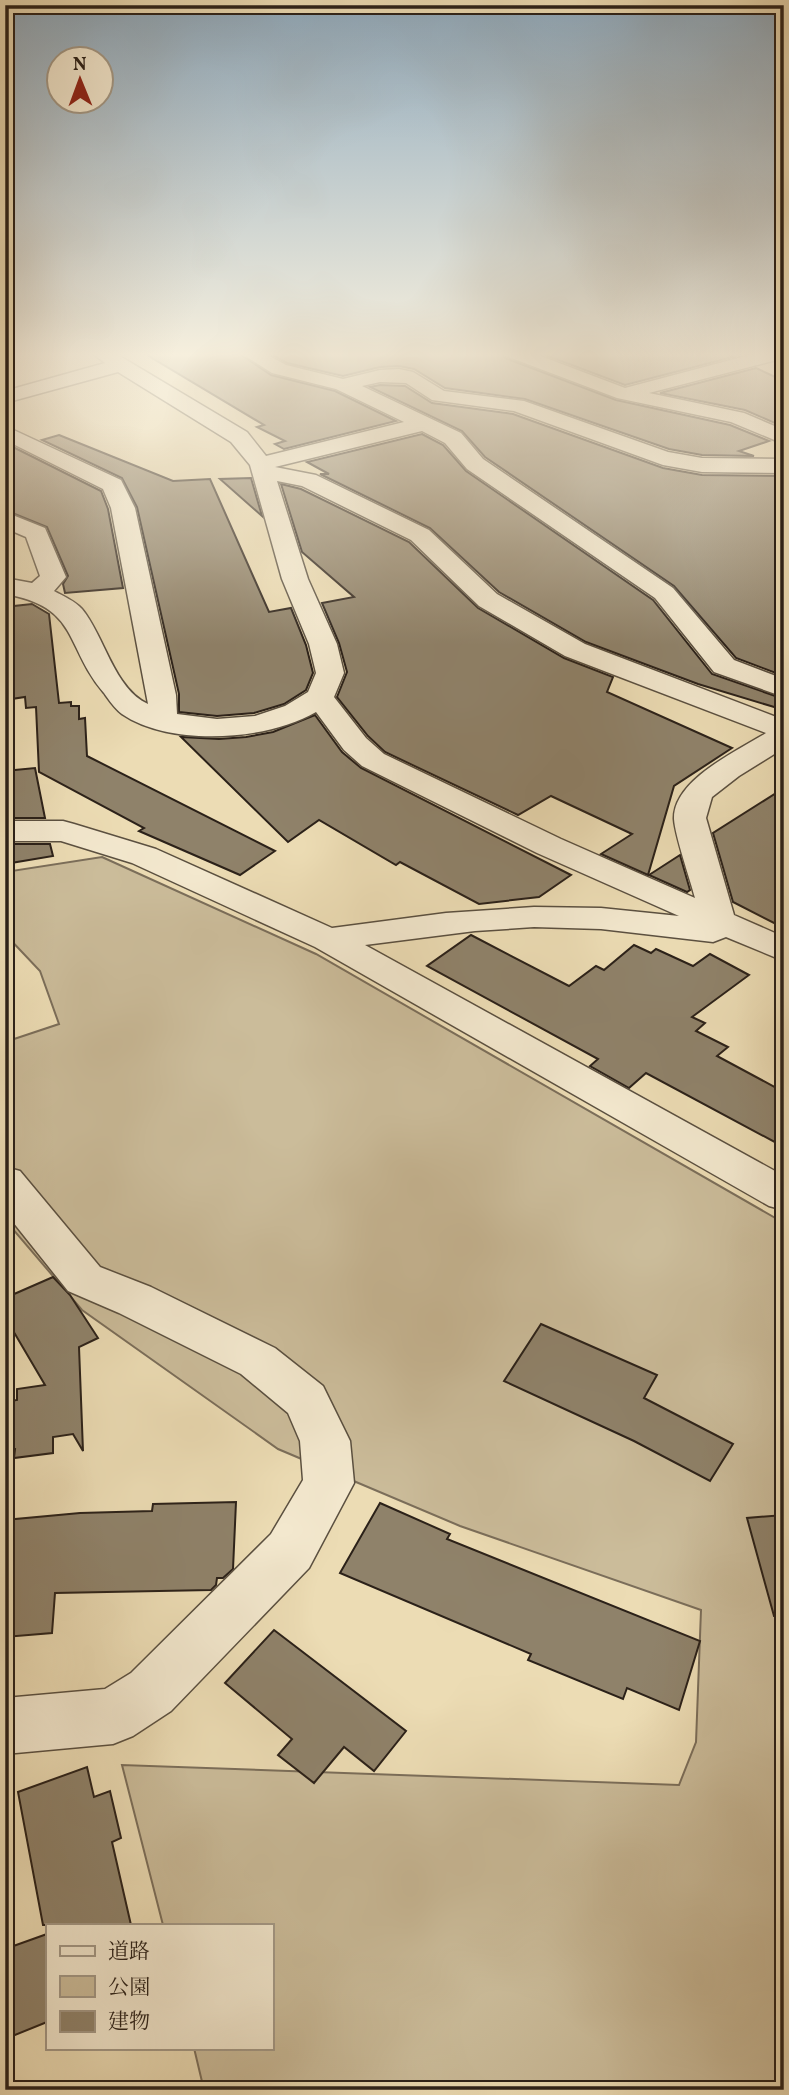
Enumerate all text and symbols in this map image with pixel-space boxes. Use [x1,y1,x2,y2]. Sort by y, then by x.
north arrow [46,46,116,116]
text: N [73,52,87,78]
legend [46,1924,273,2050]
text: 道路 [108,1938,150,1967]
text: 公園 [108,1974,150,2003]
text: 建物 [108,2008,150,2037]

